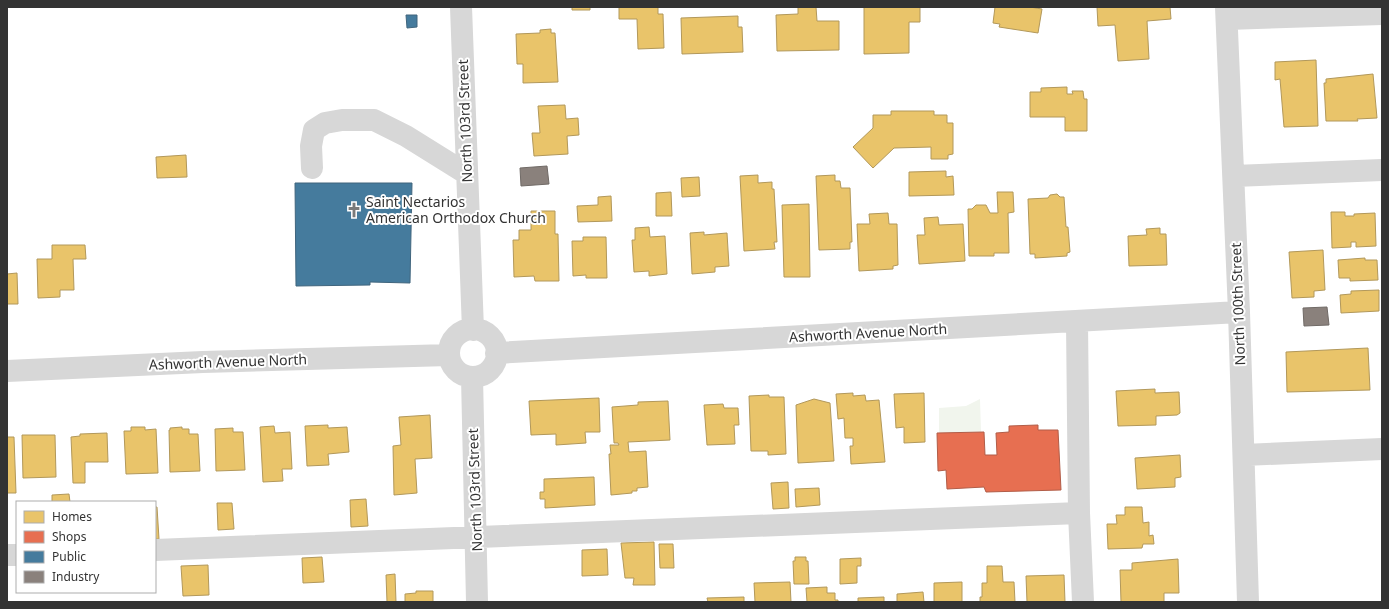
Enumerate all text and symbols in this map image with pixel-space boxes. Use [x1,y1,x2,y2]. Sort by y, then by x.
street label: North 103rd Street [453,59,476,183]
place label: Saint Nectarios American Orthodox Church [366,192,546,227]
church icon: Saint Nectarios American Orthodox Church [345,201,363,219]
street label: North 100th Street [1226,242,1249,366]
street label: Ashworth Avenue North [788,319,948,346]
street label: Ashworth Avenue North [149,349,307,374]
street label: North 103rd Street [463,428,486,552]
legend [16,501,156,593]
text: Homes [52,508,92,525]
text: Shops [52,528,87,545]
text: Public [52,548,86,565]
text: Industry [52,568,100,585]

